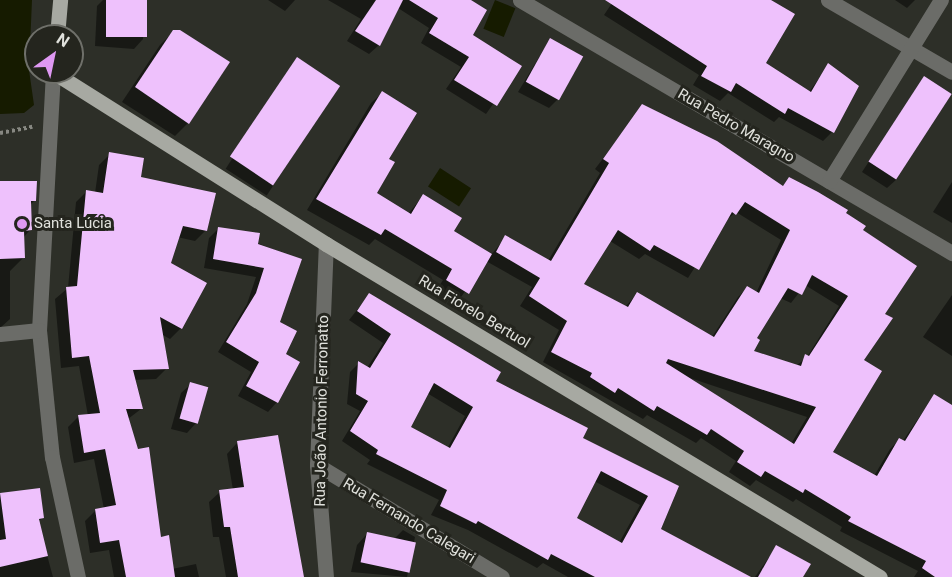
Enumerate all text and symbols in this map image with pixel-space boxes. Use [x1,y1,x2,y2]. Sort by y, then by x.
north arrow [24,24,84,84]
text: N [53,29,73,51]
street label: Rua Pedro Maragno [674,85,798,167]
place label: Santa Lúcia [34,215,112,233]
marker: Santa Lúcia [15,217,29,231]
street label: Rua Fiorelo Bertuol [415,272,533,352]
street label: Rua João Antonio Ferronatto [311,315,333,507]
street label: Rua Fernando Calegari [340,474,478,568]

